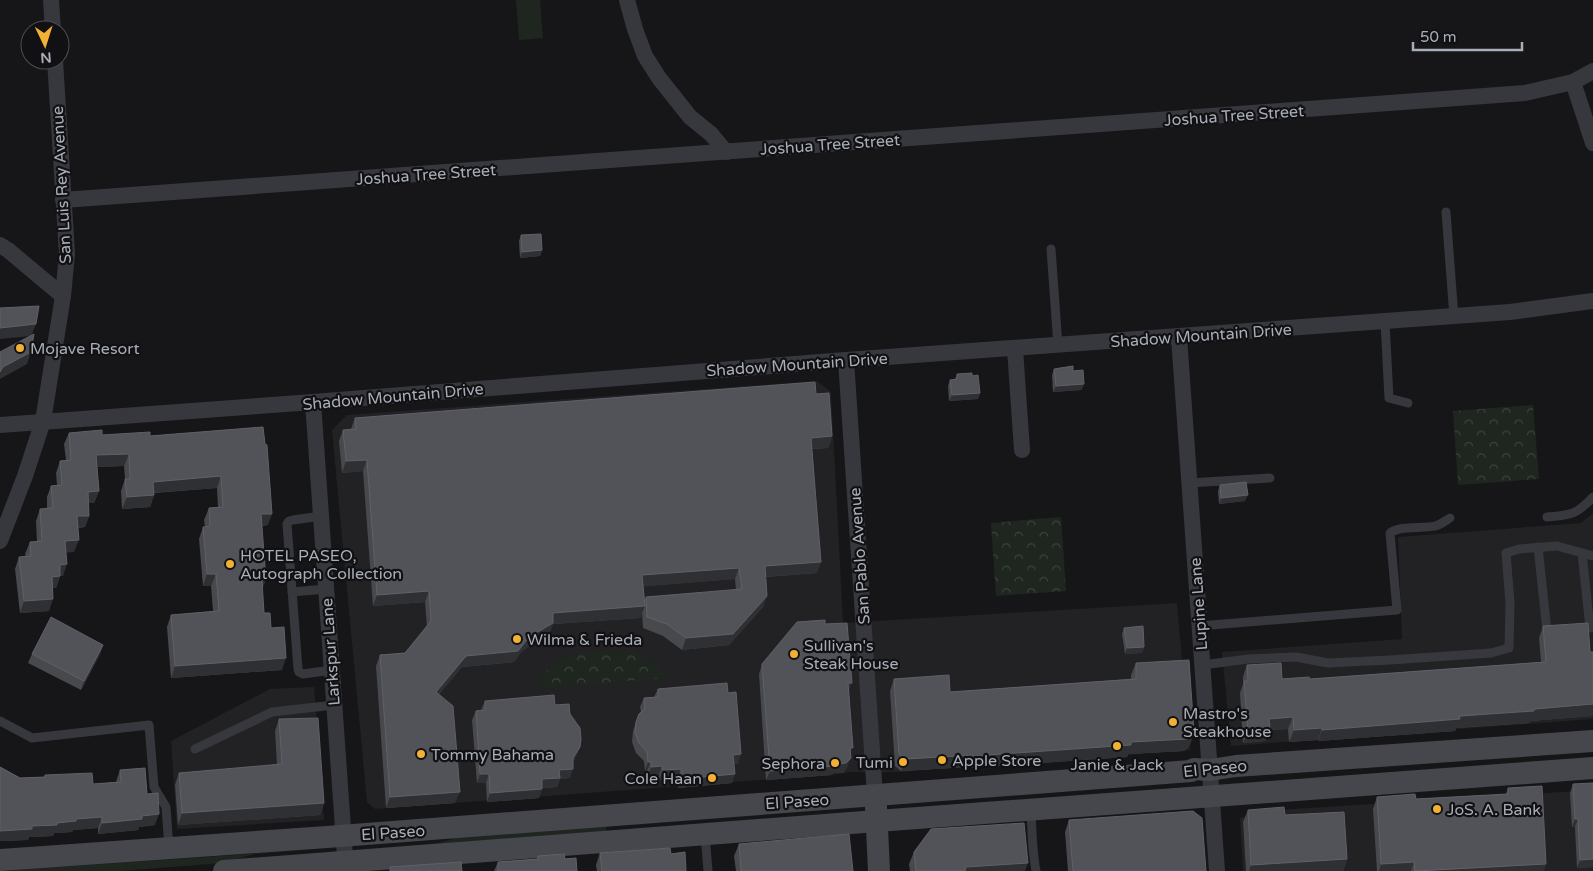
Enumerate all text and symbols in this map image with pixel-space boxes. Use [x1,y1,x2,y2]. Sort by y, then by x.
north arrow [20,20,70,70]
scale bar [1413,20,1522,52]
text: 50 m [1420,28,1457,46]
text: N [40,49,52,66]
street label: Joshua Tree Street [1163,101,1305,131]
street label: San Luis Rey Avenue [48,106,76,264]
street label: Joshua Tree Street [759,130,901,160]
street label: Joshua Tree Street [355,160,497,190]
street label: Shadow Mountain Drive [1110,320,1292,352]
place label: Mojave Resort [30,339,140,359]
marker: Mojave Resort [14,342,26,354]
street label: Shadow Mountain Drive [706,349,888,381]
street label: Shadow Mountain Drive [302,379,484,415]
street label: San Pablo Avenue [845,487,875,625]
place label: HOTEL PASEO, Autograph Collection [240,546,402,584]
street label: Lupine Lane [1186,557,1212,651]
marker: HOTEL PASEO, Autograph Collection [224,558,236,570]
street label: Larkspur Lane [317,597,345,706]
place label: Wilma & Frieda [527,630,642,650]
marker: Wilma & Frieda [511,633,523,645]
place label: Sullivan's Steak House [804,636,899,674]
marker: Sullivan's Steak House [788,648,800,660]
place label: Mastro's Steakhouse [1183,704,1271,742]
marker: Mastro's Steakhouse [1167,716,1179,728]
marker: Janie & Jack [1111,740,1123,752]
place label: Tommy Bahama [431,745,554,765]
marker: Tommy Bahama [415,748,427,760]
place label: Apple Store [952,751,1041,771]
place label: Tumi [856,753,893,773]
place label: Sephora [761,754,825,774]
marker: Apple Store [936,754,948,766]
place label: Janie & Jack [1071,755,1164,775]
marker: Tumi [897,756,909,768]
street label: El Paseo [1182,756,1248,782]
marker: Sephora [829,757,841,769]
place label: Cole Haan [624,769,702,789]
marker: Cole Haan [706,772,718,784]
street label: El Paseo [764,790,830,814]
place label: JoS. A. Bank [1447,800,1541,820]
marker: JoS. A. Bank [1431,803,1443,815]
street label: El Paseo [360,821,426,845]

